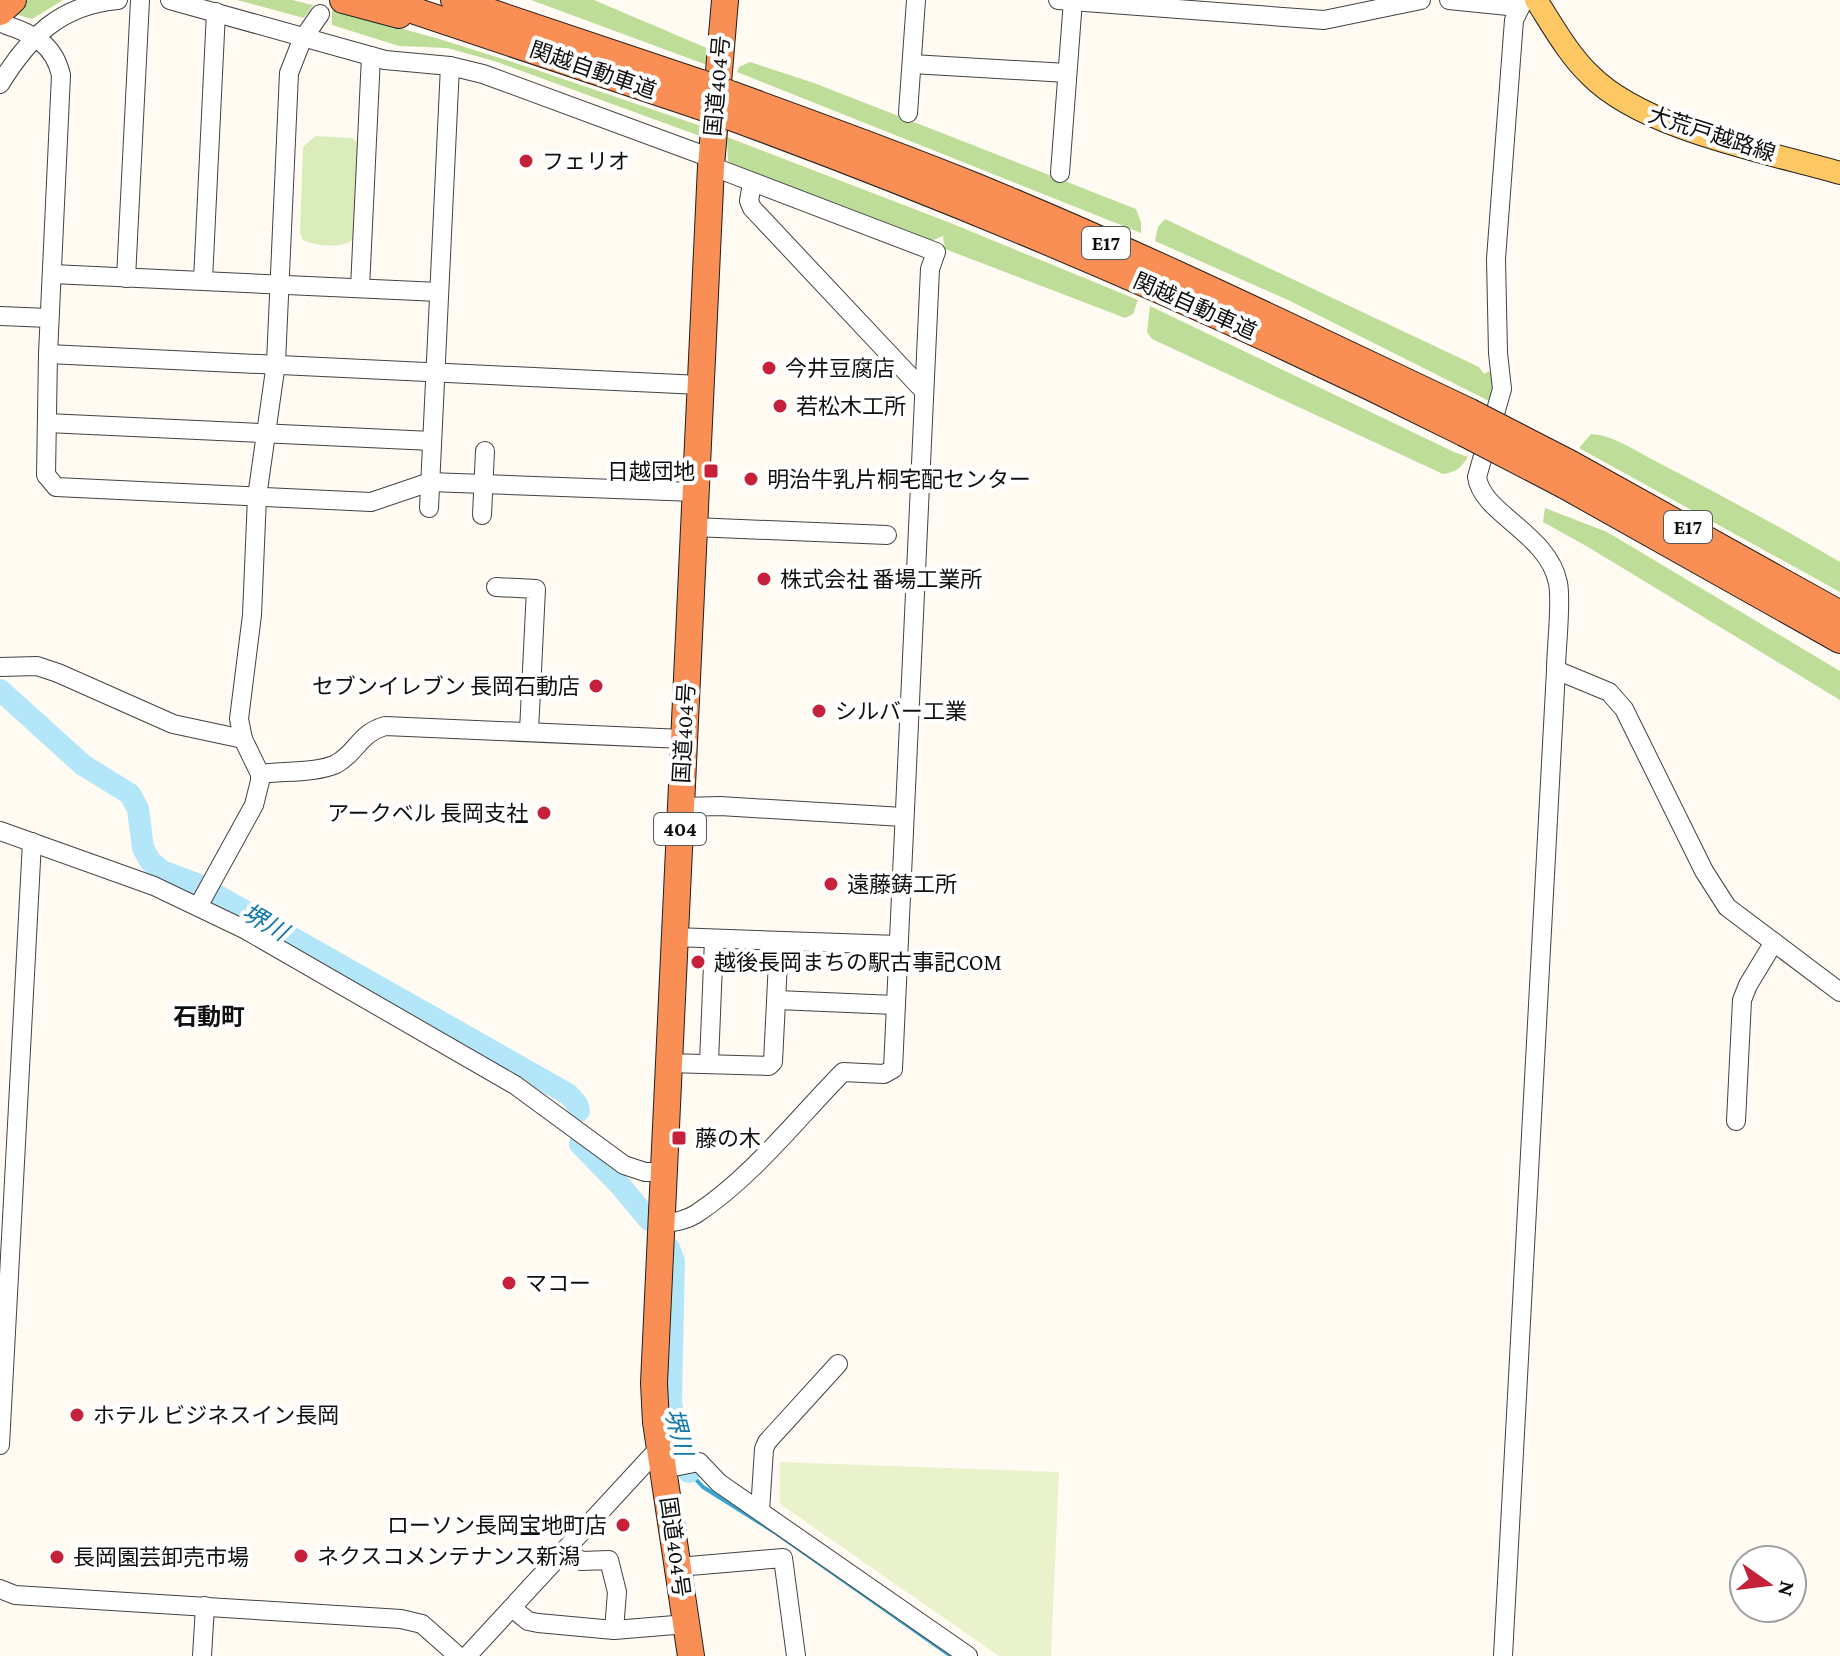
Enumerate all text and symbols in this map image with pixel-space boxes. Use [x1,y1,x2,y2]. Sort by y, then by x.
street label: 国道404号 [700,35,734,137]
street label: 関越自動車道 [527,37,659,103]
street label: 大荒戸越路線 [1645,102,1779,166]
place label: フェリオ [542,149,630,174]
marker: フェリオ [517,152,535,170]
road number: E17 [1082,227,1130,259]
street label: 関越自動車道 [1130,268,1260,344]
place label: 今井豆腐店 [785,356,895,381]
marker: 今井豆腐店 [760,359,778,377]
place label: 若松木工所 [796,394,906,419]
marker: 若松木工所 [771,397,789,415]
place label: 日越団地 [607,459,695,484]
marker: 日越団地 [702,462,720,480]
place label: 明治牛乳片桐宅配センター [767,467,1031,492]
marker: 明治牛乳片桐宅配センター [742,470,760,488]
road number: E17 [1664,511,1712,543]
place label: 株式会社 番場工業所 [780,567,982,592]
marker: 株式会社 番場工業所 [755,570,773,588]
place label: セブンイレブン 長岡石動店 [312,674,580,699]
marker: セブンイレブン 長岡石動店 [587,677,605,695]
street label: 国道404号 [669,682,699,784]
place label: シルバー工業 [835,699,967,724]
marker: シルバー工業 [810,702,828,720]
place label: アークベル 長岡支社 [327,801,528,826]
marker: アークベル 長岡支社 [535,804,553,822]
road number: 404 [654,813,706,845]
place label: 遠藤鋳工所 [847,872,957,897]
marker: 遠藤鋳工所 [822,875,840,893]
water label: 堺川 [237,898,295,947]
place label: 越後長岡まちの駅古事記COM [714,950,1002,975]
marker: 越後長岡まちの駅古事記COM [689,953,707,971]
district label: 石動町 [173,1003,245,1030]
place label: 藤の木 [695,1126,761,1151]
marker: 藤の木 [670,1129,688,1147]
place label: マコー [525,1271,591,1296]
marker: マコー [500,1274,518,1292]
place label: ホテル ビジネスイン長岡 [93,1403,339,1428]
water label: 堺川 [660,1405,699,1461]
marker: ホテル ビジネスイン長岡 [68,1406,86,1424]
street label: 国道404号 [656,1495,694,1599]
place label: ローソン長岡宝地町店 [387,1513,607,1538]
marker: ローソン長岡宝地町店 [614,1516,632,1534]
place label: ネクスコメンテナンス新潟 [317,1544,580,1569]
north arrow [1728,1544,1808,1624]
place label: 長岡園芸卸売市場 [73,1545,249,1570]
marker: ネクスコメンテナンス新潟 [292,1547,310,1565]
marker: 長岡園芸卸売市場 [48,1548,66,1566]
text: N [1773,1578,1801,1599]

